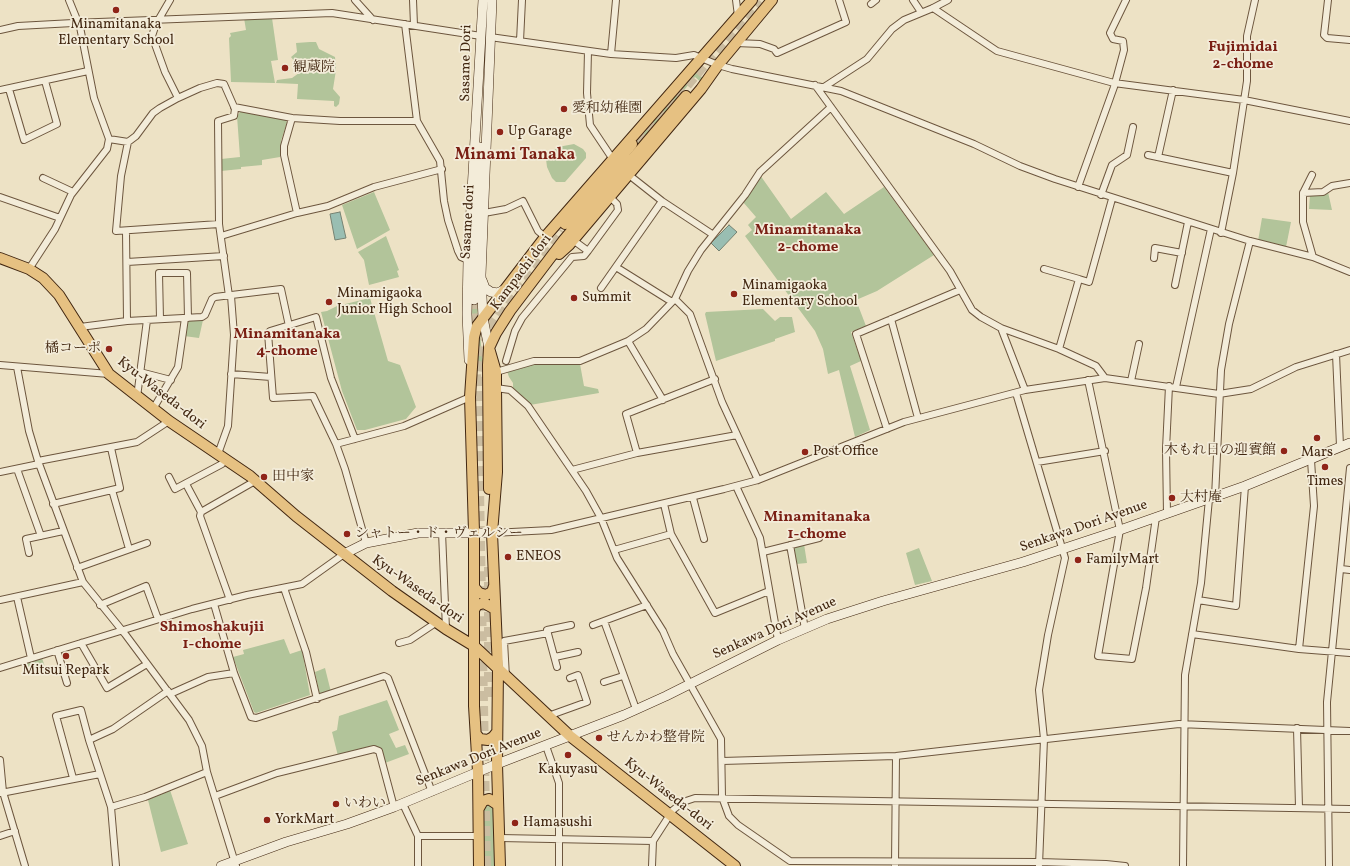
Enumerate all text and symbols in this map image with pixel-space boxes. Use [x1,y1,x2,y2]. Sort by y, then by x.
marker: Minamitanaka Elementary School [111,5,121,15]
place label: Minamitanaka Elementary School [58,17,174,50]
street label: Sasame Dori [458,24,476,102]
district label: Fujimidai 2-chome [1208,39,1278,74]
place label: 観蔵院 [293,60,335,76]
marker: 観蔵院 [280,63,290,73]
place label: 愛和幼稚園 [572,101,642,117]
marker: 愛和幼稚園 [559,104,569,114]
place label: Up Garage [508,124,572,140]
marker: Up Garage [495,127,505,137]
district label: Minami Tanaka [455,146,575,166]
street label: Sasame dori [459,184,479,260]
district label: Minamitanaka 2-chome [755,222,861,257]
street label: Kampachi dori [488,232,556,314]
place label: Minamigaoka Elementary School [742,278,858,310]
place label: Minamigaoka Junior High School [337,286,452,318]
marker: Minamigaoka Elementary School [729,289,739,299]
place label: Summit [582,290,632,306]
marker: Summit [569,293,579,303]
marker: Minamigaoka Junior High School [324,297,334,307]
district label: Minamitanaka 4-chome [234,326,340,361]
place label: 橘コーポ [45,341,101,357]
marker: 橘コーポ [104,344,114,354]
street label: Kyu-Waseda-dori [113,354,209,434]
marker: Mars [1312,433,1322,443]
place label: 木もれ日の迎賓館 [1164,443,1276,459]
place label: Post Office [813,444,878,460]
place label: Mars [1301,445,1333,461]
marker: 木もれ日の迎賓館 [1279,446,1289,456]
marker: Post Office [800,447,810,457]
marker: Times [1320,462,1330,472]
place label: 田中家 [272,469,314,485]
marker: 田中家 [259,472,269,482]
place label: Times [1307,474,1343,490]
place label: 大村庵 [1180,490,1222,506]
marker: 大村庵 [1167,493,1177,503]
street label: Senkawa Dori Avenue [1018,497,1150,557]
district label: Minamitanaka 1-chome [764,509,870,544]
place label: シャトー・ド・ヴェルシー [355,526,523,542]
marker: シャトー・ド・ヴェルシー [342,529,352,539]
place label: ENEOS [516,549,561,565]
street label: Kyu-Waseda-dori [368,552,466,628]
marker: ENEOS [503,552,513,562]
place label: FamilyMart [1086,552,1159,568]
marker: FamilyMart [1073,555,1083,565]
street label: Senkawa Dori Avenue [710,594,840,664]
district label: Shimoshakujii 1-chome [160,619,264,654]
marker: Mitsui Repark [61,651,71,661]
place label: Mitsui Repark [22,663,110,679]
street label: Senkawa Dori Avenue [414,725,544,791]
place label: せんかわ整骨院 [607,730,705,746]
marker: せんかわ整骨院 [594,733,604,743]
marker: Kakuyasu [563,750,573,760]
street label: Kyu-Waseda-dori [620,755,716,835]
place label: Kakuyasu [538,762,598,778]
place label: いわい [344,796,386,812]
marker: いわい [331,799,341,809]
place label: YorkMart [275,812,334,828]
marker: YorkMart [262,815,272,825]
place label: Hamasushi [523,815,592,831]
marker: Hamasushi [510,818,520,828]

